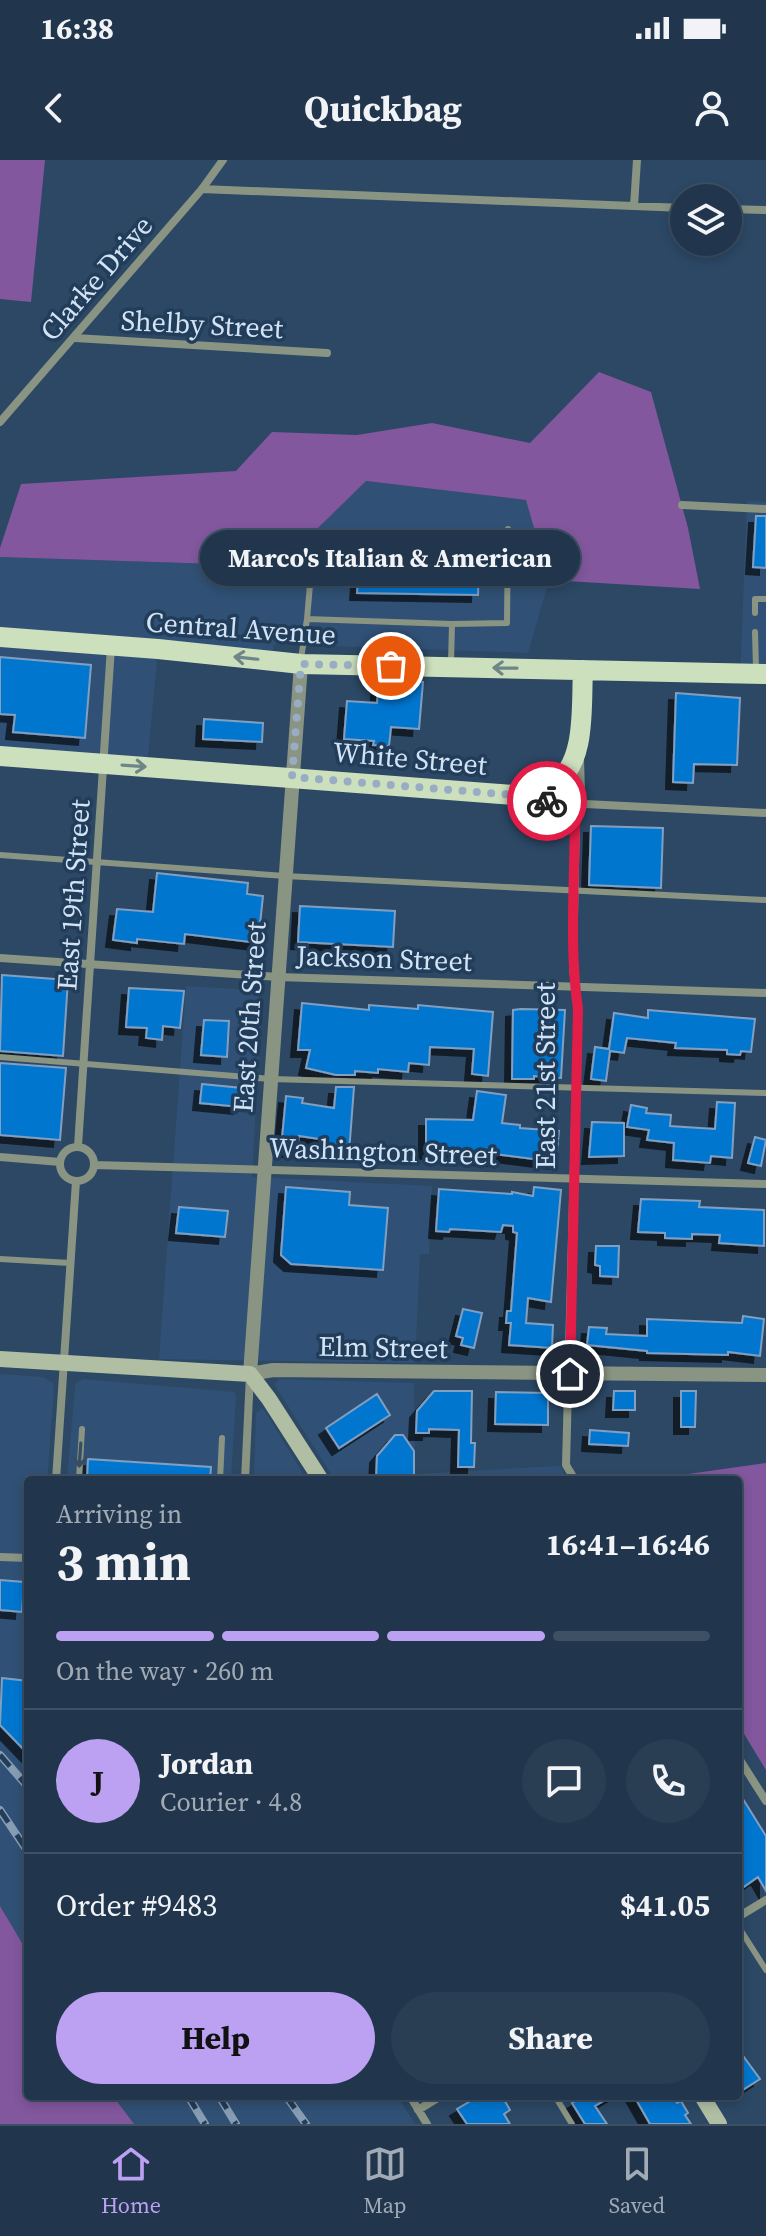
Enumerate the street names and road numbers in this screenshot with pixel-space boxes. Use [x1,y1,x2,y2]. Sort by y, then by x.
street label: Clarke Drive [31,207,161,349]
street label: Shelby Street [120,301,285,347]
street label: Central Avenue [145,602,337,654]
street label: White Street [331,732,489,784]
street label: East 19th Street [47,797,99,992]
street label: East 20th Street [223,919,275,1114]
street label: Jackson Street [294,936,473,980]
street label: East 21st Street [526,982,564,1170]
street label: Washington Street [268,1128,499,1174]
street label: Elm Street [318,1327,449,1367]

